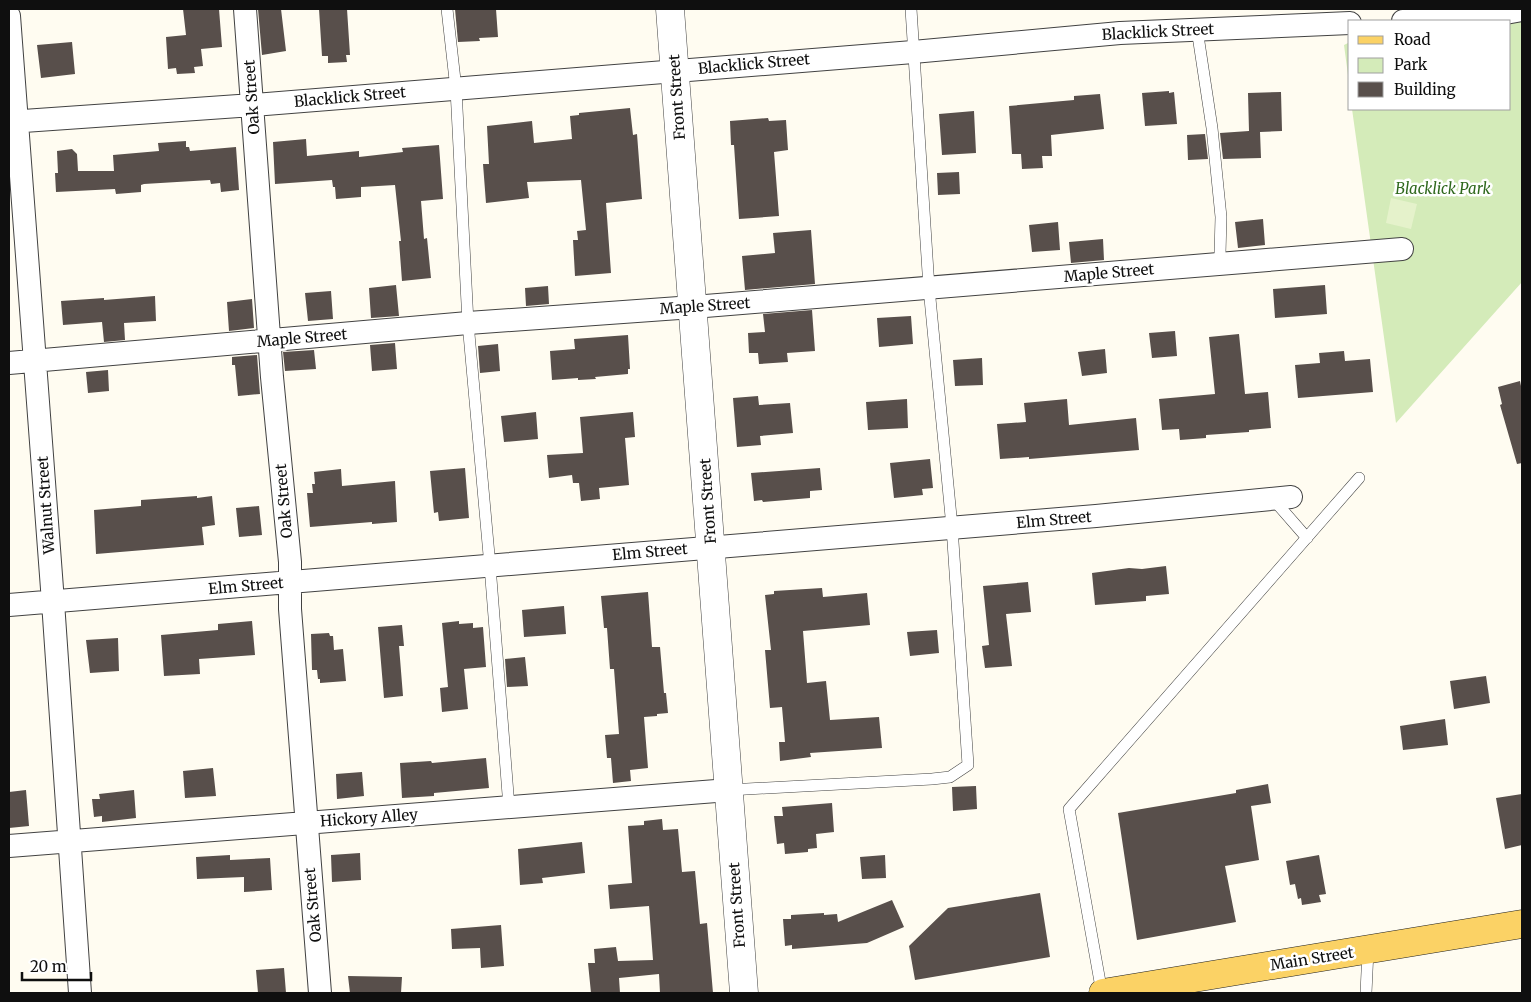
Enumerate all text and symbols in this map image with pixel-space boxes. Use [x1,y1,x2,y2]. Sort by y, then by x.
street label: Blacklick Street [1101,19,1215,44]
legend [1348,20,1511,110]
text: Road [1394,30,1430,49]
street label: Blacklick Street [697,49,811,78]
street label: Front Street [664,53,689,141]
text: Park [1394,55,1428,74]
street label: Oak Street [239,59,264,135]
text: Building [1394,80,1456,99]
street label: Blacklick Street [293,82,407,111]
park label: Blacklick Park [1395,179,1491,198]
street label: Maple Street [1063,259,1155,286]
street label: Maple Street [659,293,751,318]
street label: Maple Street [256,324,348,351]
street label: Walnut Street [33,455,58,556]
street label: Front Street [695,457,720,545]
street label: Oak Street [271,463,296,539]
street label: Elm Street [1015,507,1093,532]
street label: Elm Street [611,539,689,564]
street label: Elm Street [207,573,285,598]
street label: Hickory Alley [319,805,419,830]
street label: Front Street [724,861,749,949]
street label: Oak Street [300,867,325,943]
street label: Main Street [1269,943,1355,974]
scale bar [22,950,91,982]
text: 20 m [30,957,67,976]

